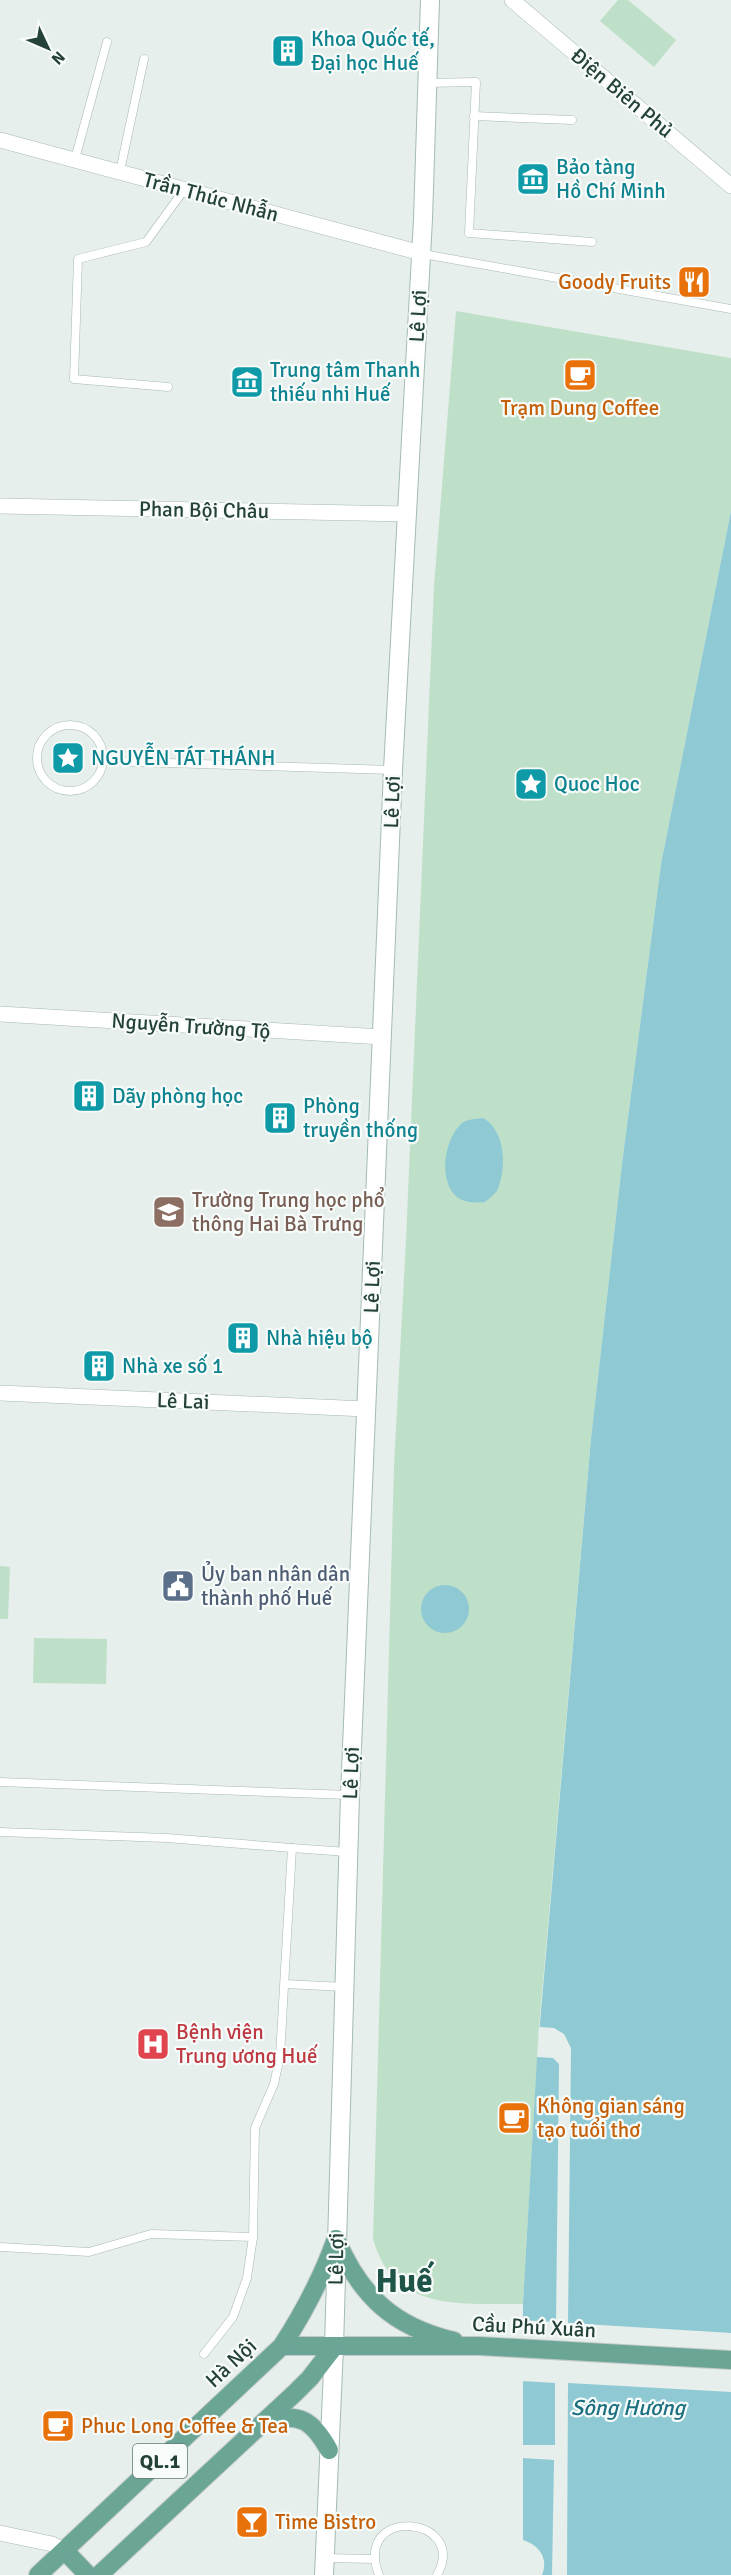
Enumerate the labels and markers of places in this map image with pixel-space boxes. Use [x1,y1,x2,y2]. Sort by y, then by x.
place label: Khoa Quốc tế, Đại học Huế [311,26,435,76]
building icon: Khoa Quốc tế, Đại học Huế [270,33,306,69]
place label: Bảo tàng Hồ Chí Minh [556,154,666,204]
museum icon: Bảo tàng Hồ Chí Minh [515,161,551,197]
restaurant icon: Goody Fruits [676,264,712,300]
place label: Goody Fruits [558,269,671,295]
place label: Trung tâm Thanh thiếu nhi Huế [270,357,420,407]
cafe icon: Trạm Dung Coffee [562,357,598,393]
museum icon: Trung tâm Thanh thiếu nhi Huế [229,364,265,400]
place label: Trạm Dung Coffee [501,395,659,421]
place icon: NGUYỄN TÁT THÁNH [50,740,86,776]
place label: NGUYỄN TÁT THÁNH [91,742,276,771]
place icon: Quoc Hoc [513,766,549,802]
place label: Quoc Hoc [554,771,640,797]
building icon: Dãy phòng học [71,1078,107,1114]
place label: Dãy phòng học [112,1083,243,1109]
place label: Phòng truyền thống [303,1093,418,1143]
building icon: Phòng truyền thống [262,1100,298,1136]
place label: Trường Trung học phổ thông Hai Bà Trưng [192,1186,385,1237]
school or university icon: Trường Trung học phổ thông Hai Bà Trưng [151,1194,187,1230]
building icon: Nhà hiệu bộ [225,1320,261,1356]
place label: Nhà hiệu bộ [266,1325,373,1351]
building icon: Nhà xe số 1 [81,1348,117,1384]
place label: Nhà xe số 1 [122,1353,223,1379]
place label: Ủy ban nhân dân thành phố Huế [201,1560,350,1611]
public building icon: Ủy ban nhân dân thành phố Huế [160,1568,196,1604]
place label: Bệnh viện Trung ương Huế [176,2019,318,2069]
hospital icon: Bệnh viện Trung ương Huế [135,2026,171,2062]
place label: Không gian sáng tạo tuổi thơ [537,2093,685,2143]
cafe icon: Không gian sáng tạo tuổi thơ [496,2100,532,2136]
cafe icon: Phuc Long Coffee & Tea [40,2408,76,2444]
place label: Phuc Long Coffee & Tea [81,2413,288,2439]
bar icon: Time Bistro [234,2504,270,2540]
place label: Time Bistro [275,2509,376,2535]

